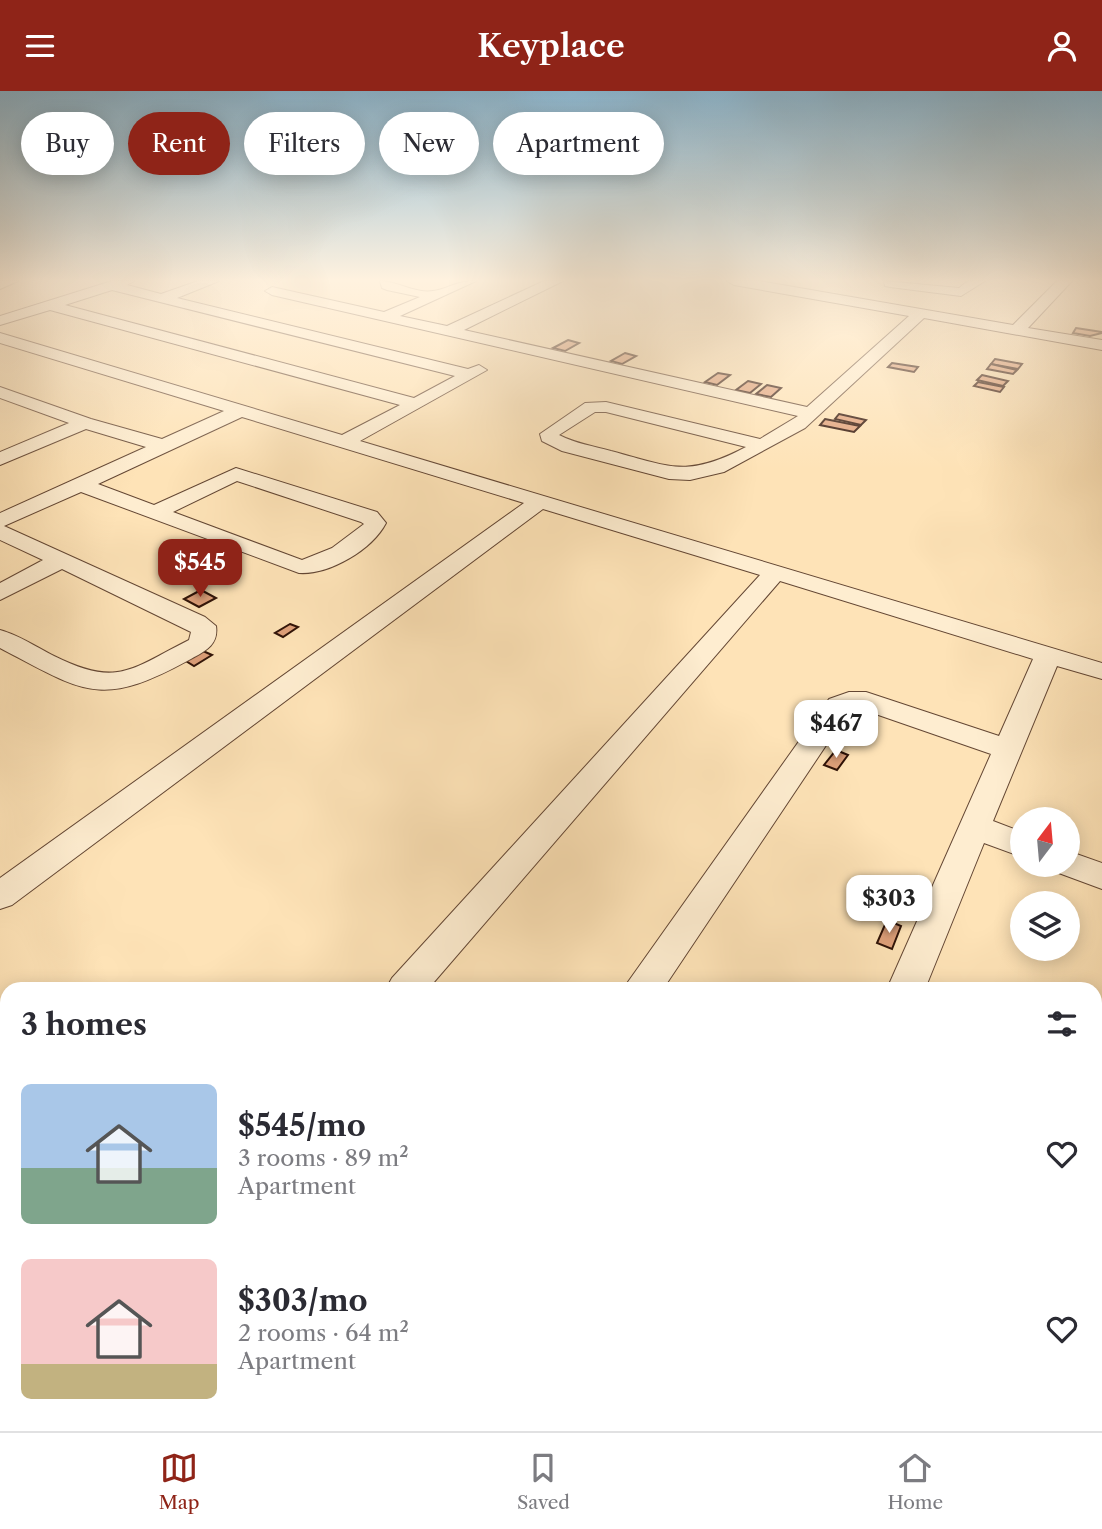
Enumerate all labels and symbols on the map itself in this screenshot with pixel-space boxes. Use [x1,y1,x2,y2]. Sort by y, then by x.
pin: $545 [159,539,241,599]
pin: $467 [795,701,877,760]
north arrow [1010,807,1080,877]
pin: $303 [848,875,930,935]

